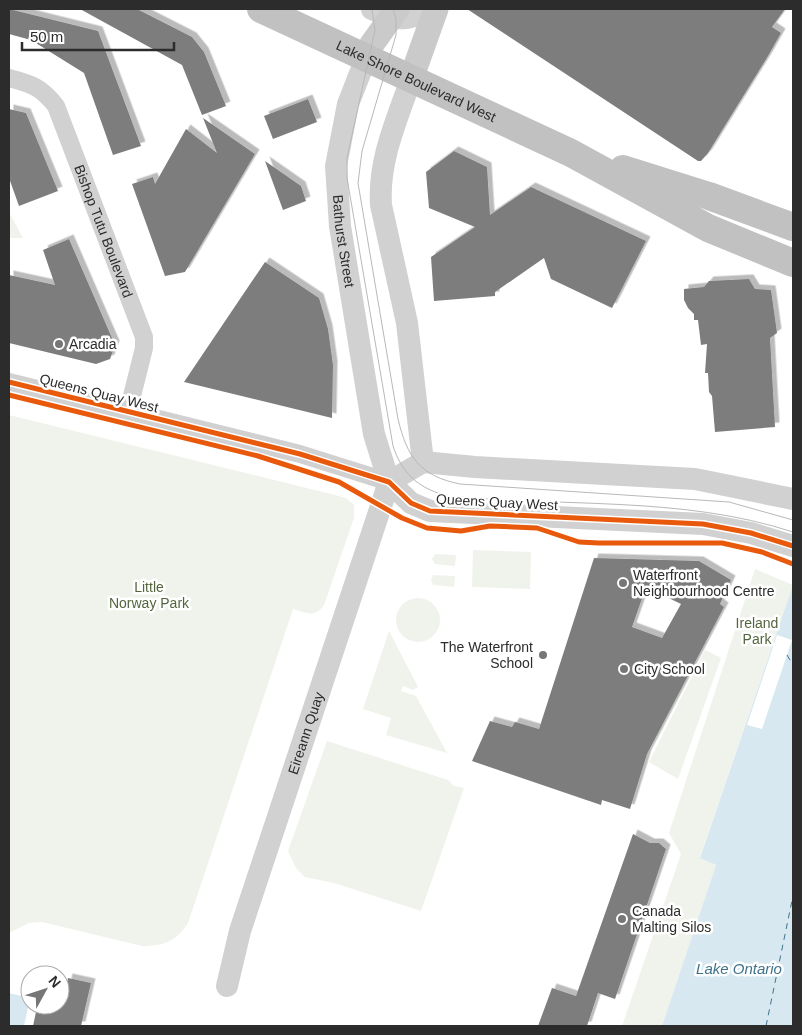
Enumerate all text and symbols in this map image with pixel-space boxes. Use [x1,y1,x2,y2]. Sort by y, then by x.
scale bar [22,20,175,52]
text: 50 m [30,28,63,45]
street label: Lake Shore Boulevard West [334,37,499,125]
street label: Bishop Tutu Boulevard [71,162,136,300]
street label: Bathurst Street [330,194,358,289]
place label: Arcadia [69,336,117,352]
marker: Arcadia [53,338,65,350]
street label: Queens Quay West [38,370,160,416]
street label: Queens Quay West [436,491,558,513]
place label: Waterfront Neighbourhood Centre [633,567,775,599]
marker: Waterfront Neighbourhood Centre [617,577,629,589]
park label: Little Norway Park [109,579,190,611]
park label: Ireland Park [736,615,778,647]
place label: The Waterfront School [440,639,533,671]
marker: The Waterfront School [537,649,549,661]
place label: City School [634,661,705,677]
marker: City School [618,663,630,675]
street label: Eireann Quay [285,690,327,776]
place label: Canada Malting Silos [632,903,711,935]
marker: Canada Malting Silos [616,913,628,925]
water label: Lake Ontario [696,960,782,977]
north arrow [20,965,70,1015]
text: N [46,973,64,991]

